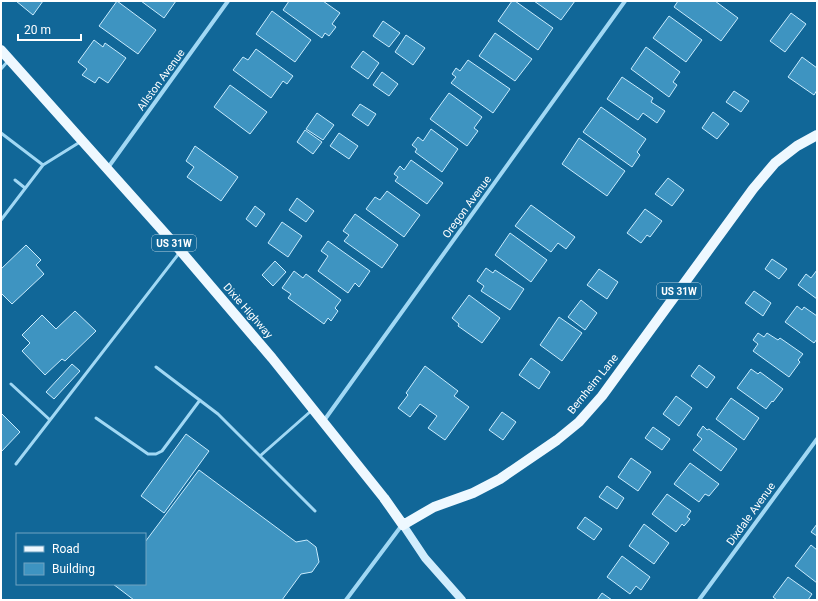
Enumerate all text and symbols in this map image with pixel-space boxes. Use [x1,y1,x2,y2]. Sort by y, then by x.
scale bar [18,16,81,42]
text: 20 m [24,23,51,37]
street label: Allston Avenue [134,47,188,113]
street label: Oregon Avenue [440,173,494,241]
road number: US 31W [152,235,196,251]
street label: Dixie Highway [221,281,276,342]
road number: US 31W [657,283,701,299]
street label: Bernheim Lane [565,351,621,417]
street label: Dixdale Avenue [724,480,778,548]
legend [16,533,146,585]
text: Road [52,542,80,556]
text: Building [52,562,95,576]

